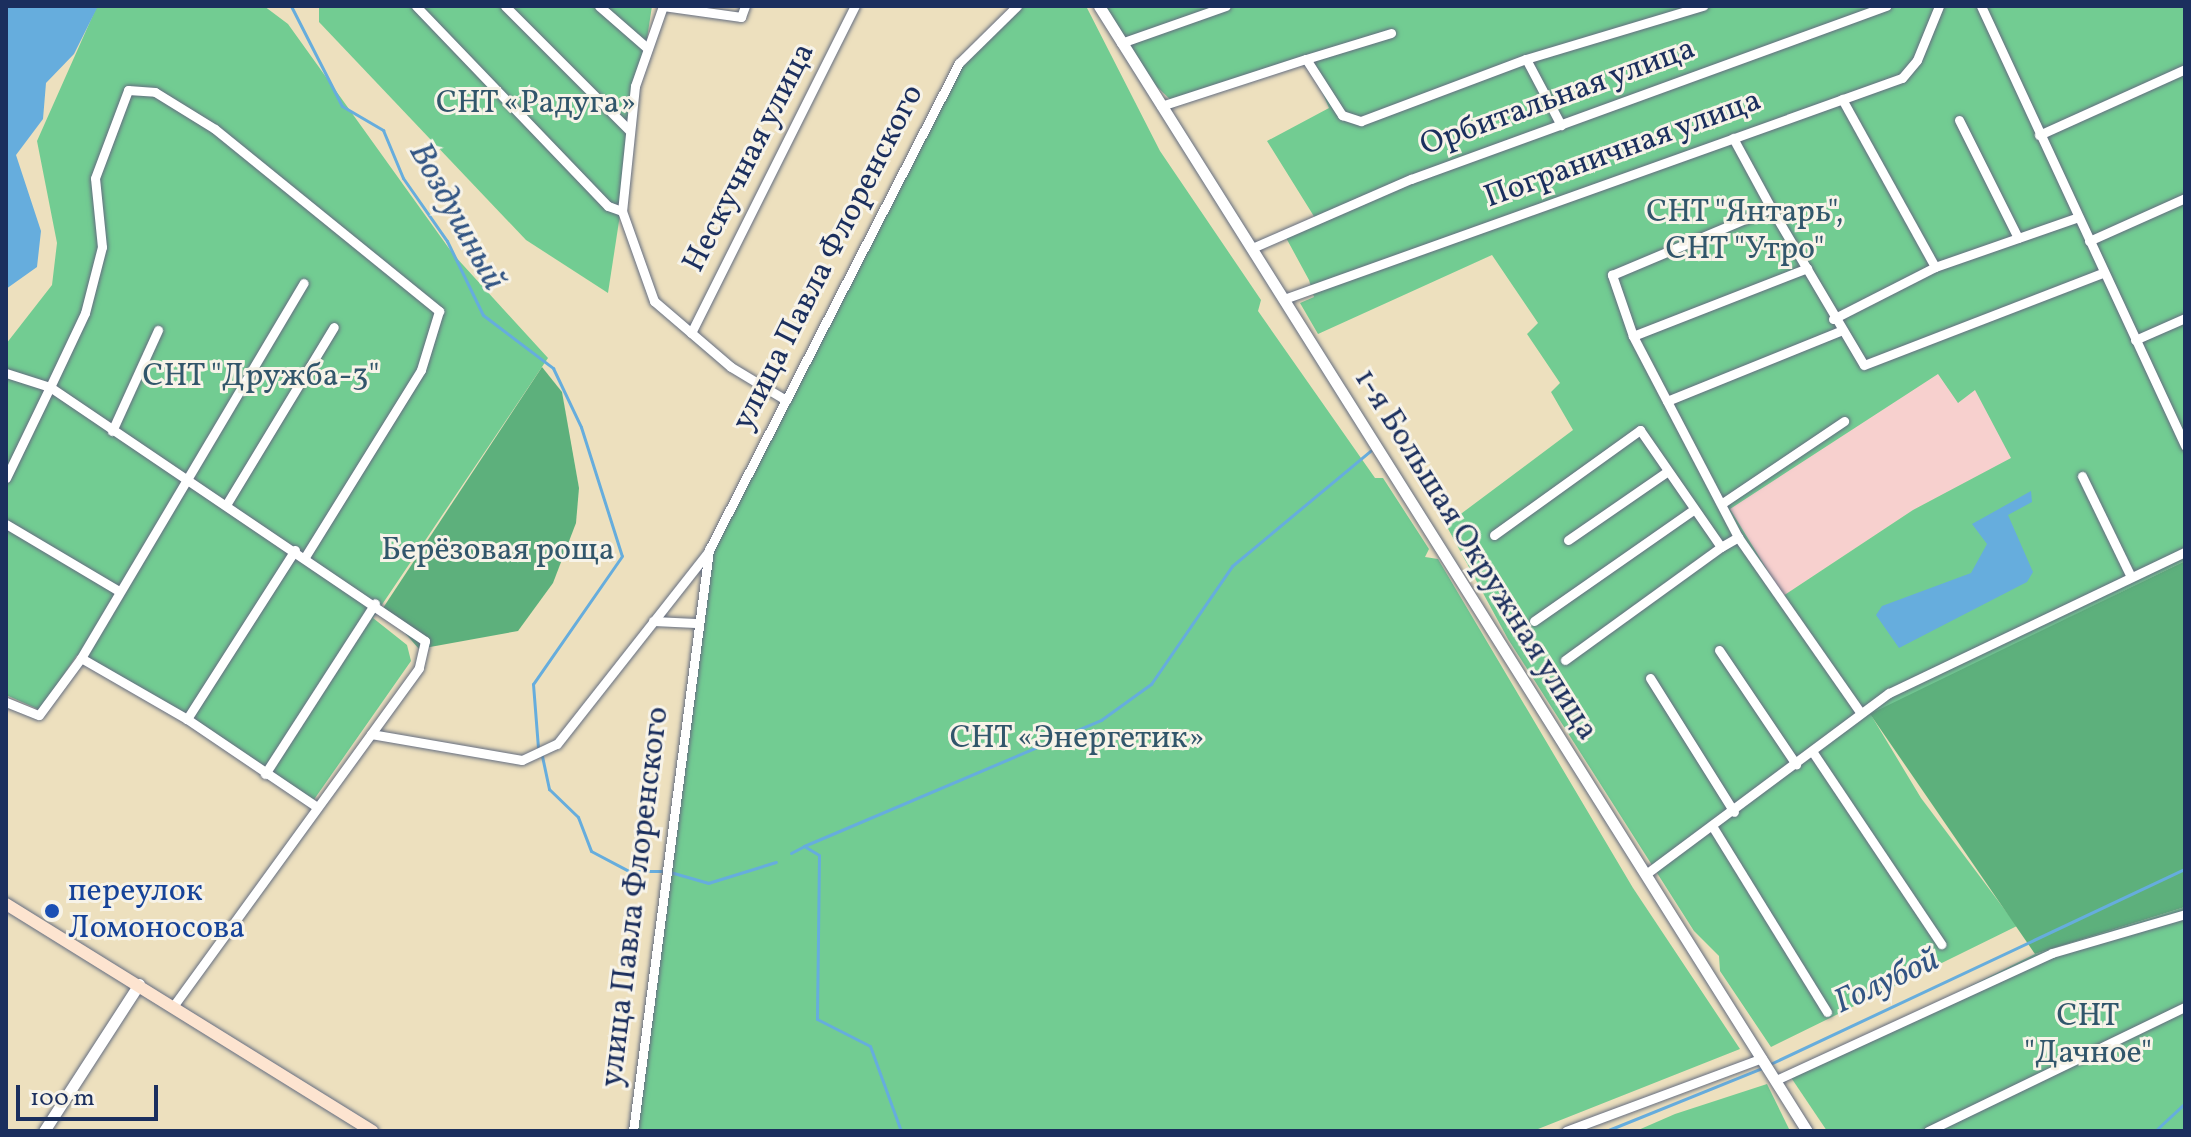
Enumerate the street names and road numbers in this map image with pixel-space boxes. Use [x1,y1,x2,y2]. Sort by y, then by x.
street label: Орбитальная улица [1415,30,1701,166]
street label: Нескучная улица [675,37,825,279]
street label: улица Павла Флоренского [725,79,933,437]
street label: Пограничная улица [1479,82,1767,218]
street label: 1-я Большая Окружная улица [1344,362,1606,748]
street label: улица Павла Флоренского [594,705,678,1089]

